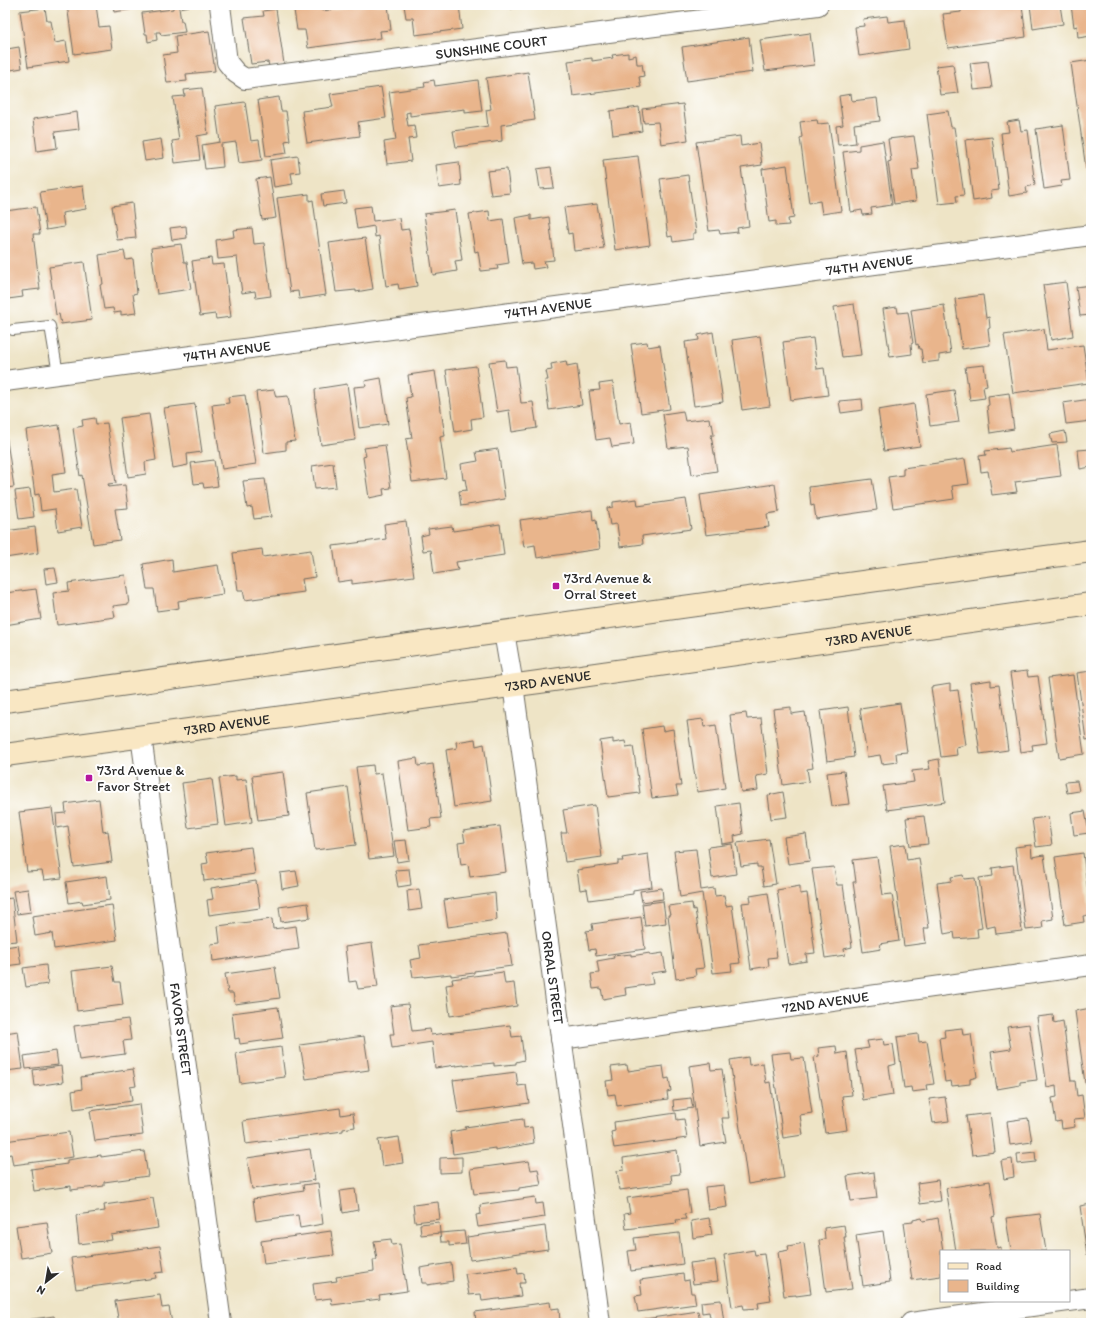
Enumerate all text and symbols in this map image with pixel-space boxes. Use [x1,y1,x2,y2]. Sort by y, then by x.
street label: SUNSHINE COURT [434,31,549,63]
street label: 74TH AVENUE [825,251,914,279]
street label: 74TH AVENUE [504,294,593,322]
street label: 74TH AVENUE [182,337,272,365]
place label: 73rd Avenue & Orral Street [564,570,651,603]
marker: 73rd Avenue & Orral Street [551,581,561,591]
street label: 73RD AVENUE [825,621,913,650]
street label: 73RD AVENUE [504,666,592,695]
street label: 73RD AVENUE [183,710,271,739]
place label: 73rd Avenue & Favor Street [97,762,184,795]
marker: 73rd Avenue & Favor Street [84,773,94,783]
street label: ORRAL STREET [538,930,568,1026]
street label: FAVOR STREET [166,982,196,1077]
street label: 72ND AVENUE [781,988,870,1017]
legend [940,1250,1070,1302]
text: Road [976,1259,1002,1273]
north arrow [26,1262,66,1302]
text: Building [976,1279,1020,1293]
text: N [35,1283,48,1298]

